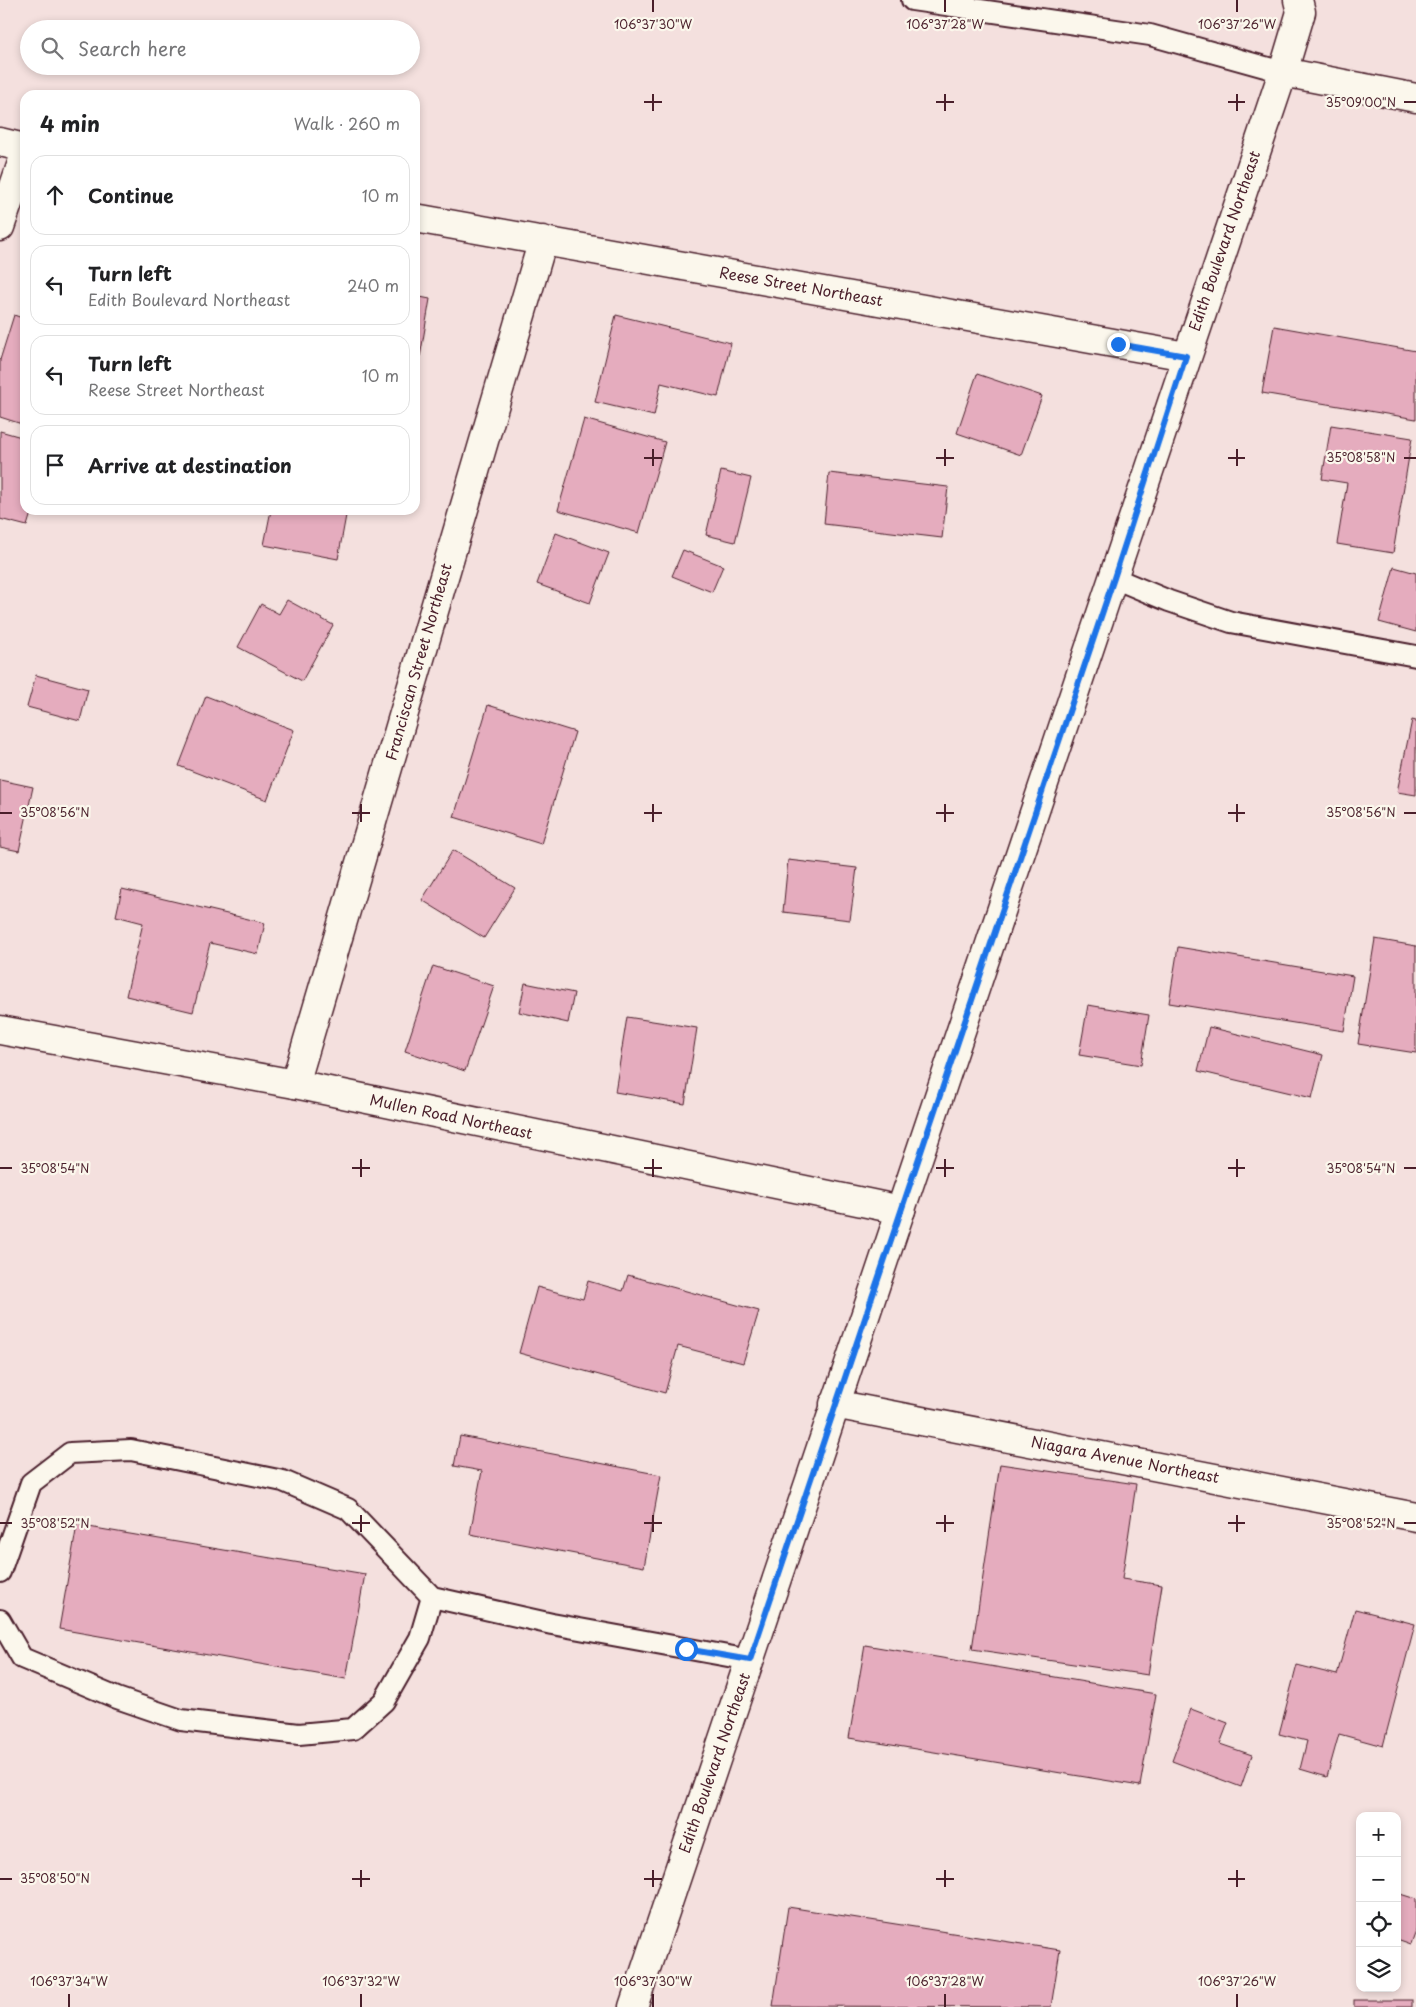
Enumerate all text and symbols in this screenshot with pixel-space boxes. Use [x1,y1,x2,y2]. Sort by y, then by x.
text: 106°37'30"W [614,15,693,33]
text: 106°37'28"W [906,15,985,33]
text: 106°37'26"W [1198,15,1277,33]
search box [20,20,420,75]
icon: search [38,34,66,62]
text: Search here [78,34,187,62]
text: 35°09'00"N [1326,93,1396,111]
text: 4 min [40,107,100,139]
text: Walk · 260 m [294,111,400,135]
street label: Edith Boulevard Northeast [1182,147,1265,334]
icon: ahead [41,181,69,209]
text: Continue [88,181,174,209]
text: 10 m [362,183,399,207]
text: Turn left [88,259,172,287]
street label: Reese Street Northeast [718,260,885,311]
icon: left [41,271,69,299]
text: 240 m [347,273,399,297]
text: Edith Boulevard Northeast [88,287,290,311]
route end [1107,333,1130,356]
text: Turn left [88,349,172,377]
icon: left [41,361,69,389]
text: 10 m [362,363,399,387]
text: Reese Street Northeast [88,377,265,401]
text: 35°08'58"N [1327,448,1395,466]
icon: arrive [41,451,69,479]
text: Arrive at destination [88,451,292,479]
street label: Franciscan Street Northeast [378,560,457,763]
text: 35°08'56"N [20,803,90,821]
text: 35°08'56"N [1326,803,1396,821]
street label: Mullen Road Northeast [368,1087,535,1144]
text: 35°08'54"N [20,1159,90,1177]
text: 35°08'54"N [1326,1159,1396,1177]
street label: Niagara Avenue Northeast [1029,1429,1221,1488]
text: 35°08'52"N [20,1514,90,1532]
text: 35°08'52"N [1326,1514,1396,1532]
route start [675,1638,698,1661]
street label: Edith Boulevard Northeast [672,1669,755,1856]
map controls [1356,1812,1401,1992]
button: + [1356,1812,1401,1857]
button: − [1356,1857,1401,1902]
text: 35°08'50"N [20,1869,90,1887]
button: locate [1356,1902,1401,1947]
button: layers [1356,1947,1401,1992]
text: 106°37'34"W [30,1972,108,1990]
text: 106°37'32"W [322,1972,401,1990]
text: 106°37'30"W [614,1972,693,1990]
text: 106°37'28"W [906,1972,985,1990]
text: 106°37'26"W [1198,1972,1277,1990]

